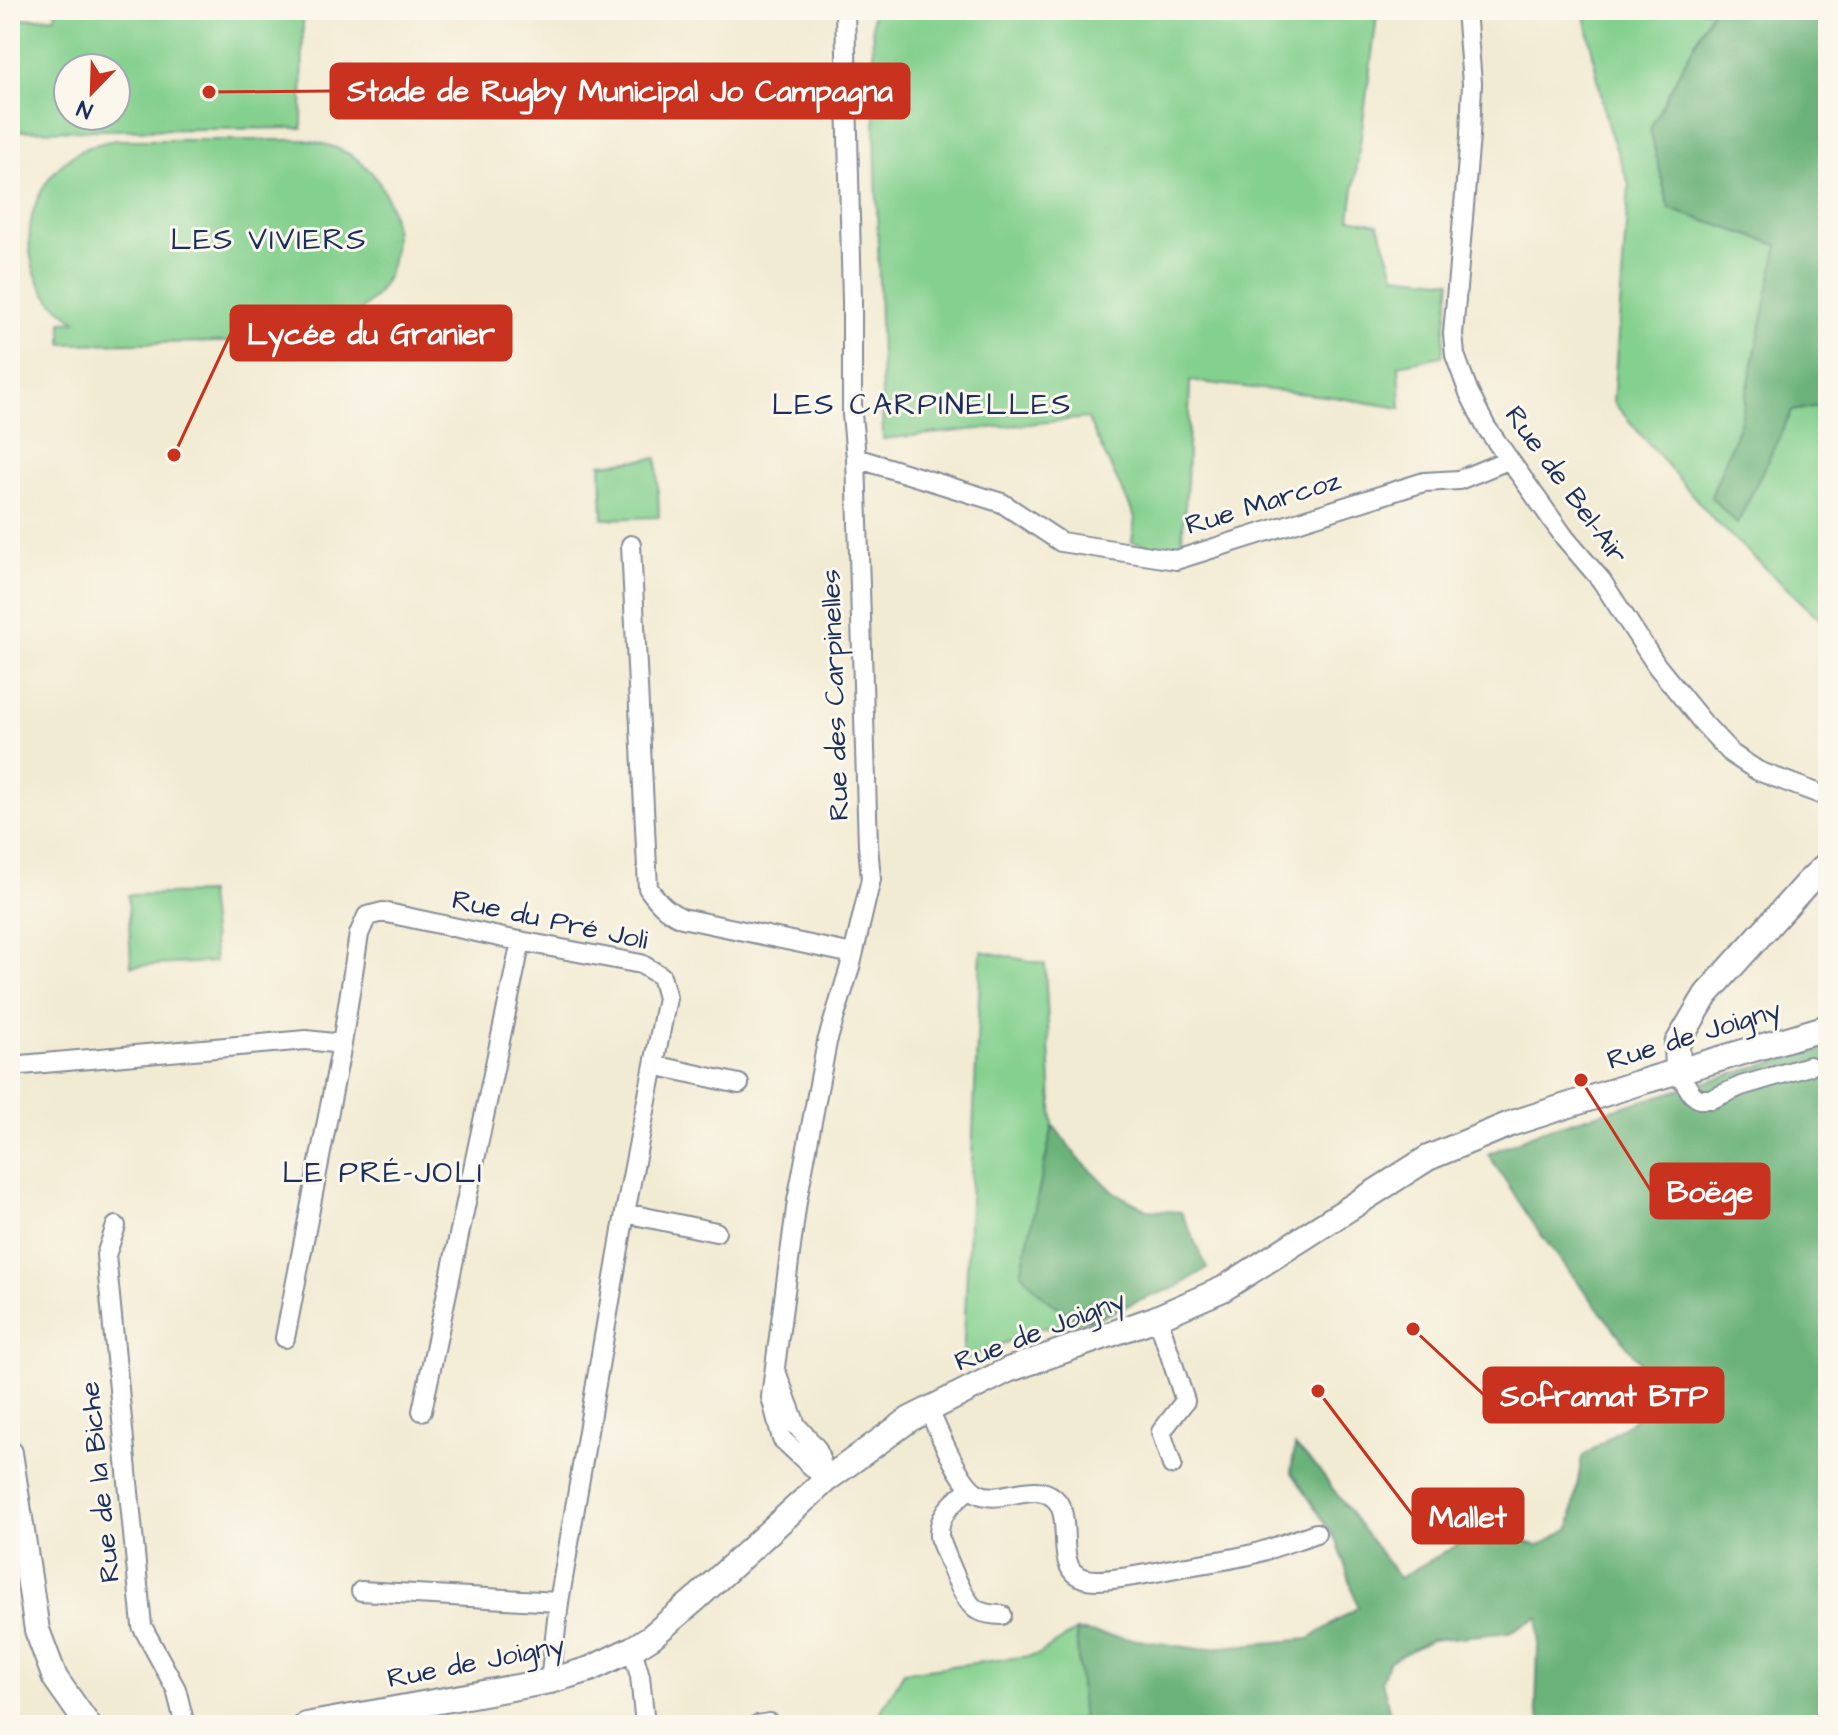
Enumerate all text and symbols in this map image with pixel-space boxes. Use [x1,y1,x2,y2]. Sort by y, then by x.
north arrow [52,52,132,132]
callout: Stade de Rugby Municipal Jo Campagna [331,64,909,118]
text: Stade de Rugby Municipal Jo Campagna [346,71,893,115]
text: N [72,92,97,126]
district label: LES VIVIERS [171,219,367,261]
callout: Lycée du Granier [231,306,511,360]
text: Lycée du Granier [247,314,496,358]
district label: LES CARPINELLES [772,384,1072,426]
street label: Rue de Bel-Air [1495,398,1637,572]
street label: Rue Marcoz [1180,461,1346,545]
street label: Rue des Carpinelles [811,568,859,822]
street label: Rue du Pré Joli [449,880,651,960]
street label: Rue de Joigny [1602,990,1786,1082]
district label: LE PRÉ-JOLI [282,1152,484,1194]
callout: Boëge [1651,1164,1769,1218]
text: Boëge [1667,1172,1753,1216]
street label: Rue de Joigny [949,1281,1132,1383]
callout: Soframat BTP [1484,1368,1723,1422]
text: Soframat BTP [1499,1376,1709,1418]
street label: Rue de la Biche [70,1380,130,1584]
callout: Mallet [1413,1489,1523,1543]
text: Mallet [1429,1497,1508,1539]
street label: Rue de Joigny [384,1626,568,1700]

